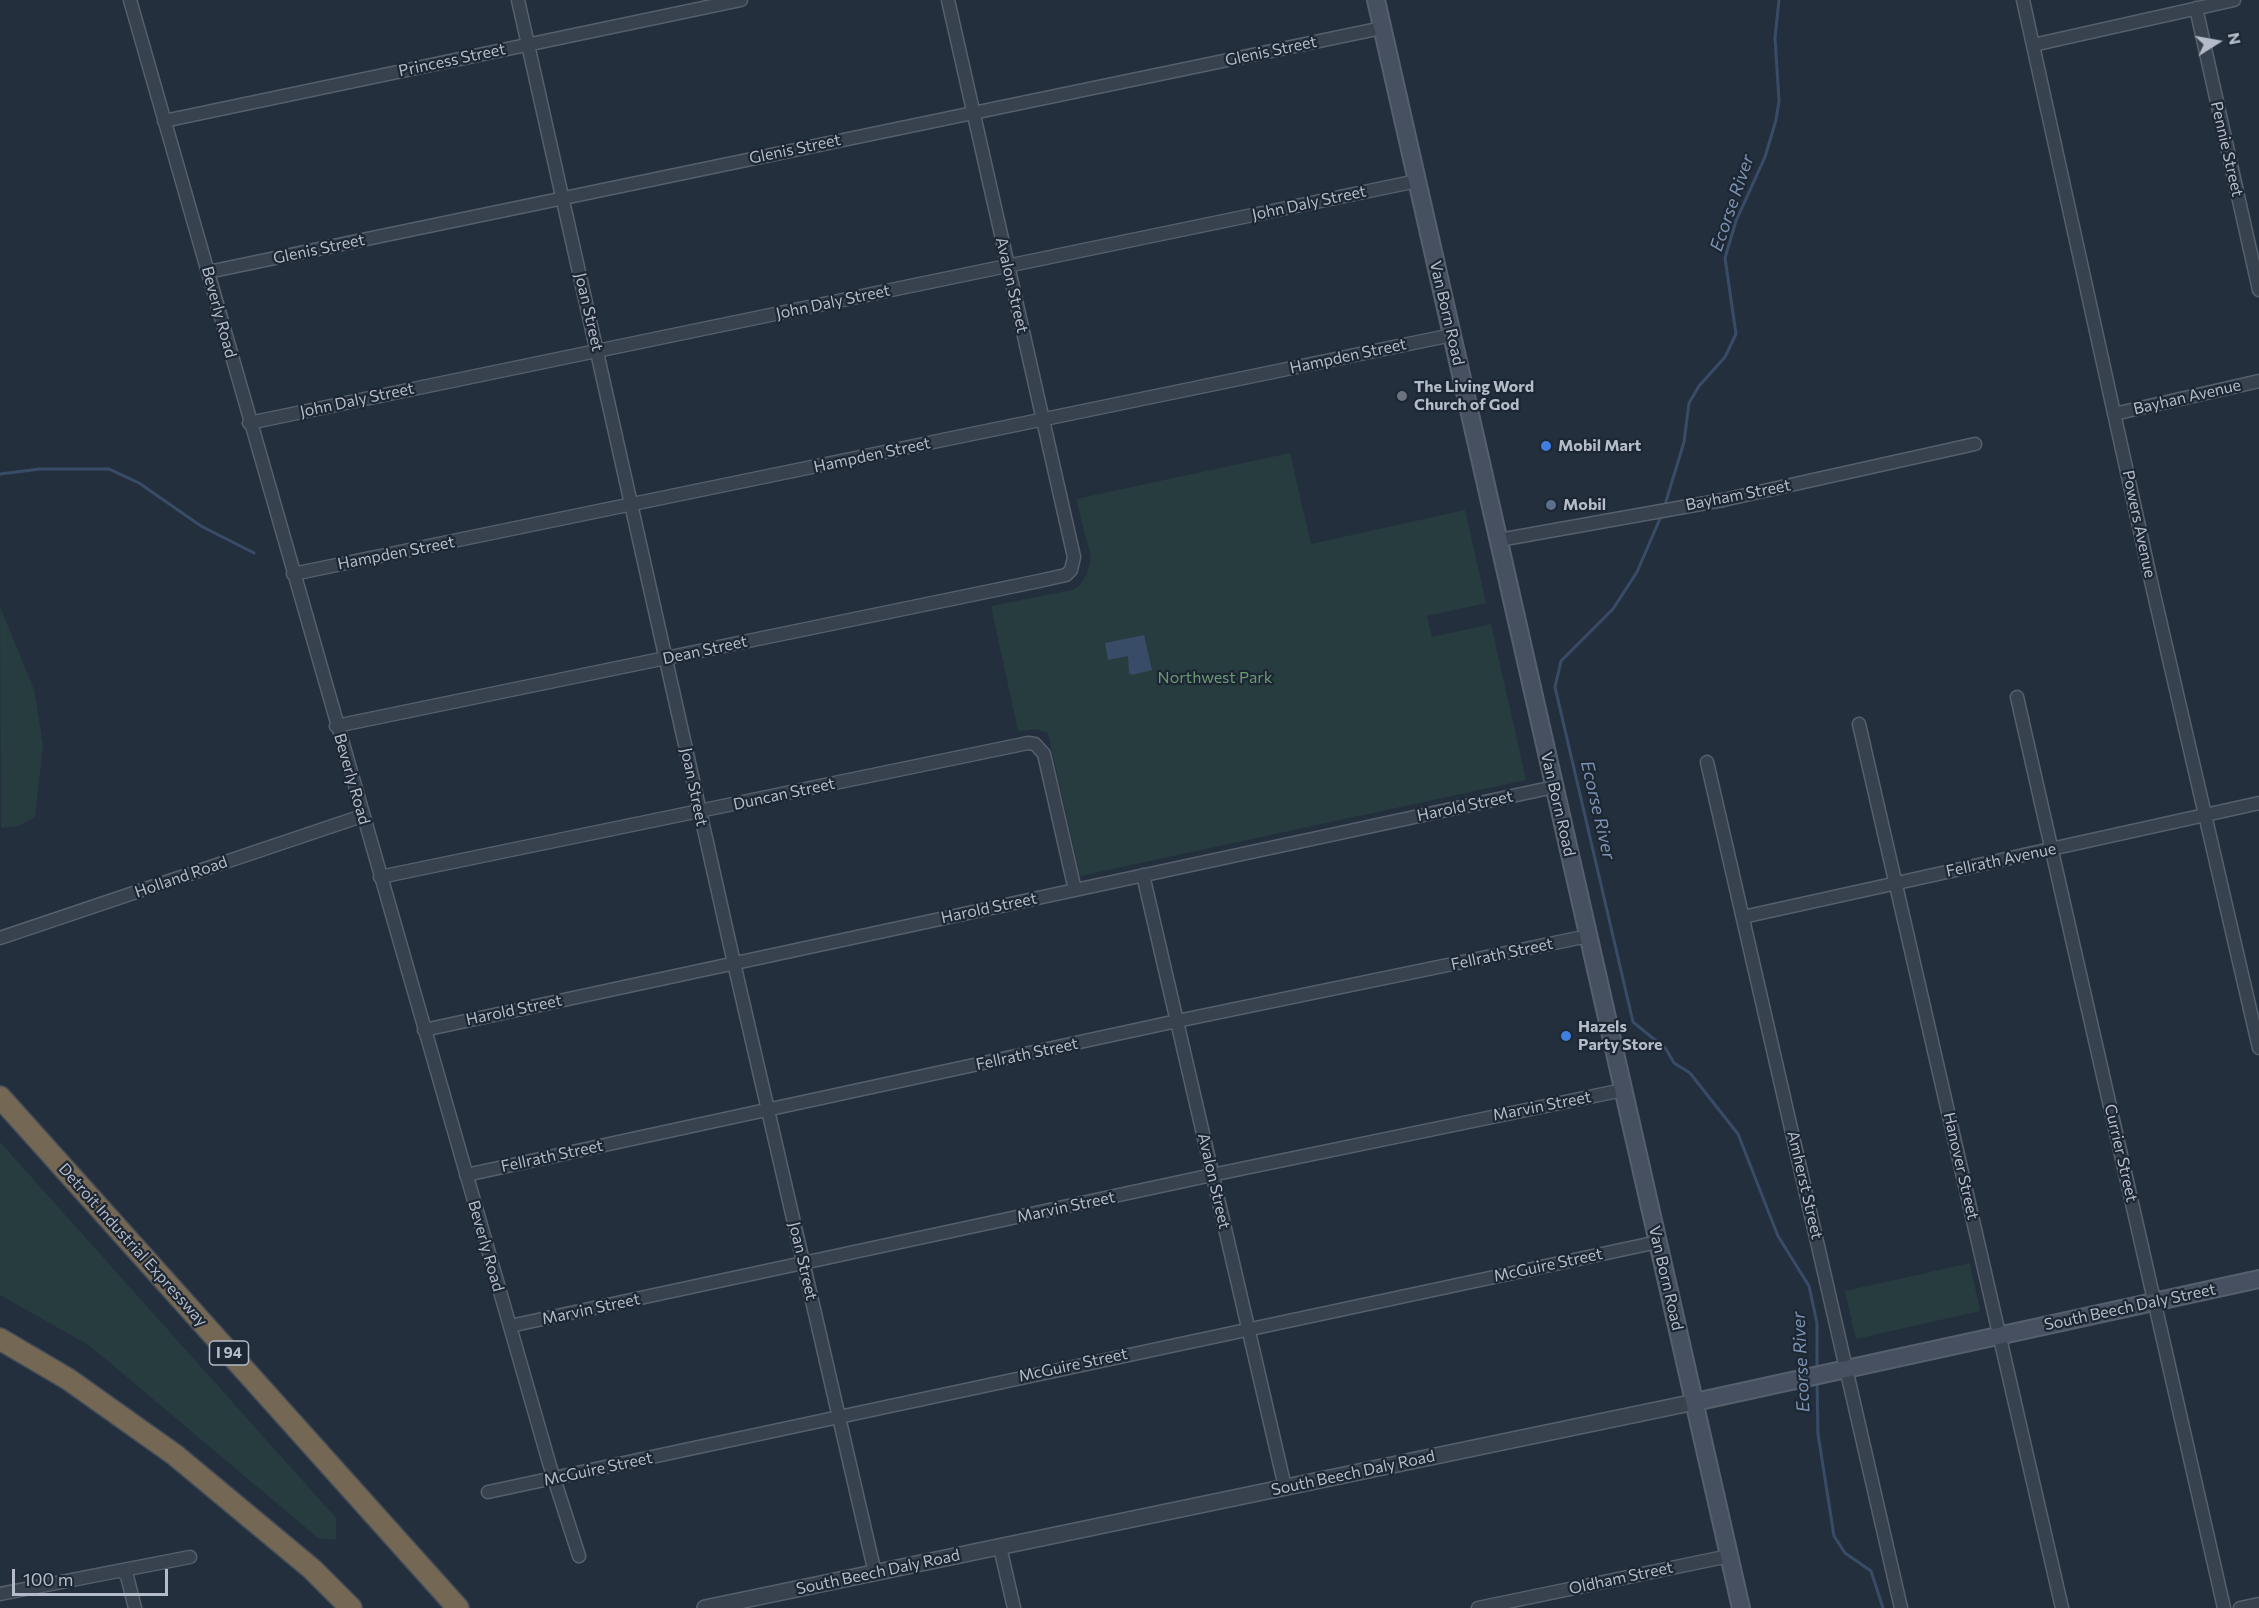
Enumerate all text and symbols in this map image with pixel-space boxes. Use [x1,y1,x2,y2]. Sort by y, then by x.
north arrow [2187,12,2247,72]
text: N [2225,31,2246,46]
street label: Glenis Street [1223,32,1319,70]
street label: Princess Street [397,39,507,81]
street label: Pennie Street [2207,99,2247,199]
street label: Glenis Street [747,130,843,168]
water label: Ecorse River [1705,152,1759,254]
street label: John Daly Street [1250,182,1368,224]
street label: Glenis Street [271,230,367,268]
street label: Avalon Street [992,235,1032,335]
street label: Van Born Road [1426,259,1468,367]
street label: Beverly Road [198,264,240,360]
street label: Joan Street [571,271,607,353]
street label: John Daly Street [774,281,892,323]
street label: Hampden Street [1288,334,1408,378]
street label: Bayhan Avenue [2131,375,2243,419]
place label: The Living Word Church of God [1414,377,1534,415]
street label: John Daly Street [298,379,416,421]
marker: The Living Word Church of God [1395,389,1409,403]
street label: Hampden Street [812,433,932,477]
place label: Mobil Mart [1558,436,1641,456]
marker: Mobil Mart [1539,439,1553,453]
street label: Powers Avenue [2118,468,2160,580]
street label: Bayham Street [1684,475,1792,515]
place label: Mobil [1563,495,1606,515]
marker: Mobil [1544,498,1558,512]
street label: Hampden Street [336,532,456,574]
street label: Dean Street [661,632,749,668]
park label: Northwest Park [1158,668,1272,688]
street label: Beverly Road [330,731,374,827]
street label: Joan Street [676,746,712,828]
street label: Van Born Road [1537,750,1579,858]
water label: Ecorse River [1576,758,1620,862]
street label: Duncan Street [731,774,837,814]
street label: Harold Street [1415,786,1515,826]
street label: Fellrath Avenue [1944,839,2058,881]
street label: Holland Road [132,852,230,902]
street label: Harold Street [939,888,1039,928]
street label: Fellrath Street [1449,934,1555,974]
street label: Harold Street [464,990,564,1030]
place label: Hazels Party Store [1578,1017,1663,1055]
marker: Hazels Party Store [1559,1029,1573,1043]
street label: Fellrath Street [974,1034,1080,1074]
street label: Marvin Street [1491,1087,1593,1125]
street label: Currier Street [2100,1102,2142,1204]
street label: Hanover Street [1939,1110,1983,1222]
street label: Amherst Street [1783,1129,1827,1241]
street label: Avalon Street [1194,1131,1234,1231]
street label: Fellrath Street [499,1136,605,1176]
street label: Detroit Industrial Expressway [55,1159,211,1331]
street label: Marvin Street [1015,1187,1117,1227]
street label: Beverly Road [464,1198,508,1294]
street label: Joan Street [785,1220,821,1302]
street label: Van Born Road [1645,1224,1687,1332]
street label: McGuire Street [1492,1244,1604,1286]
street label: South Beech Daly Street [2043,1279,2217,1335]
street label: Marvin Street [540,1289,642,1329]
water label: Ecorse River [1788,1311,1814,1413]
road number: I 94 [210,1341,248,1365]
street label: McGuire Street [1017,1344,1129,1386]
street label: South Beech Daly Road [1269,1446,1437,1500]
street label: McGuire Street [542,1448,654,1490]
street label: South Beech Daly Road [794,1545,962,1599]
scale bar [15,1557,171,1595]
street label: Oldham Street [1567,1558,1675,1598]
text: 100 m [23,1568,73,1590]

